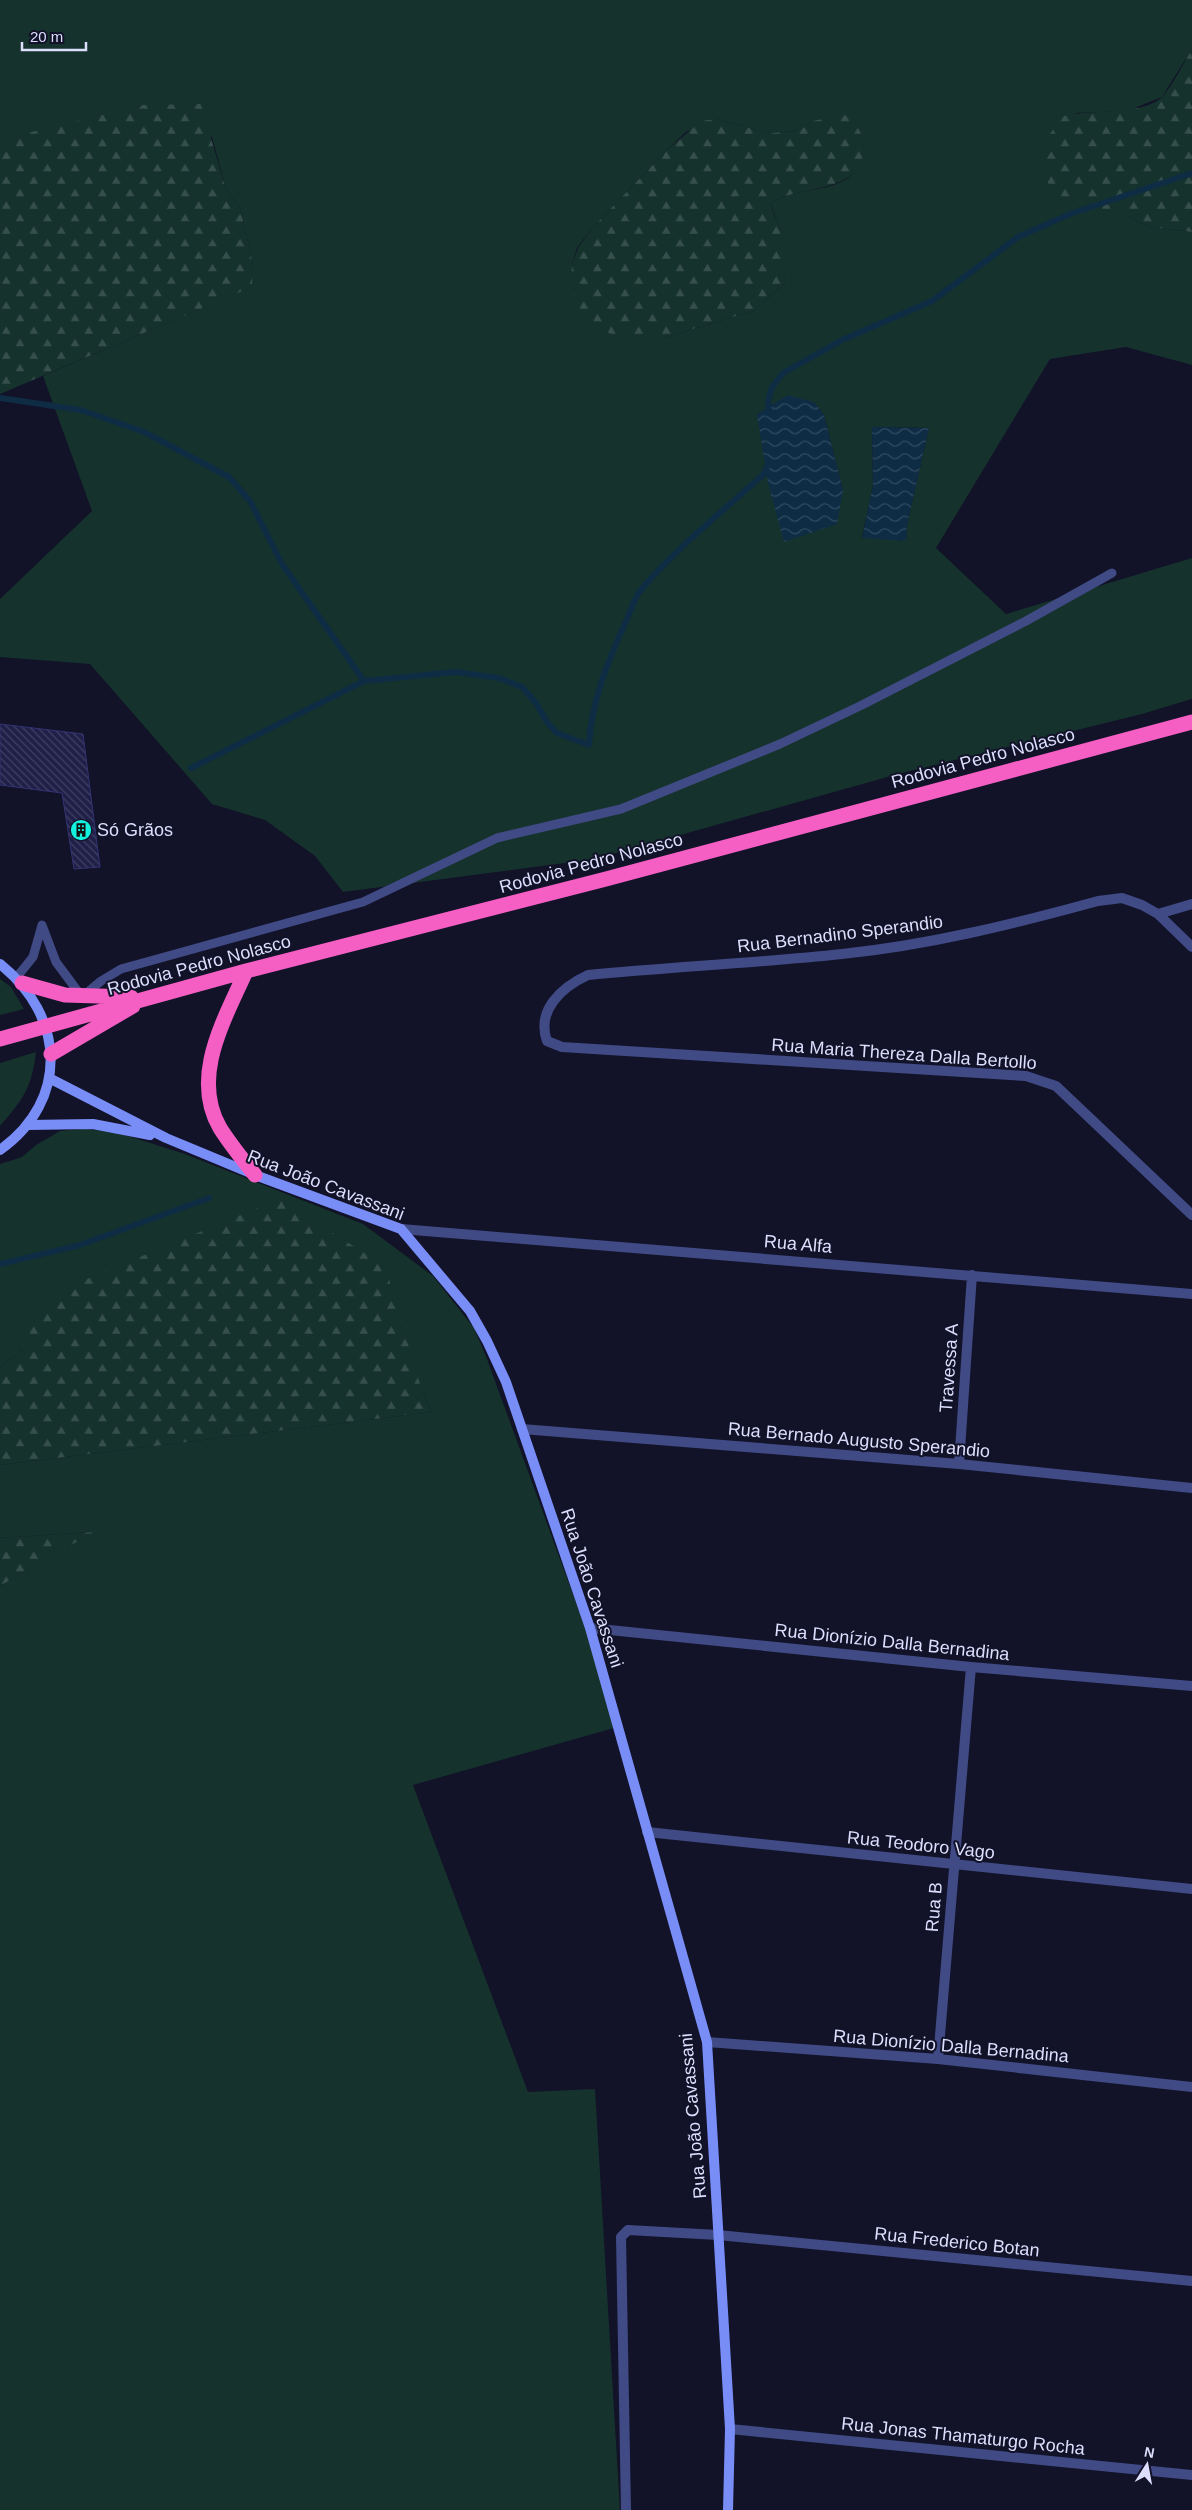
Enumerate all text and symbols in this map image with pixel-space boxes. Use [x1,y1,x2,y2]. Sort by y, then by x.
scale bar [22,20,86,52]
text: 20 m [30,28,63,45]
street label: Rodovia Pedro Nolasco [889,724,1077,792]
building icon: Só Grãos [69,818,93,842]
place label: Só Grãos [97,820,173,840]
street label: Rodovia Pedro Nolasco [497,829,685,897]
street label: Rua Bernadino Sperandio [736,911,944,957]
street label: Rodovia Pedro Nolasco [105,931,293,999]
street label: Rua Maria Thereza Dalla Bertollo [771,1035,1037,1073]
street label: Rua João Cavassani [245,1146,407,1224]
street label: Rua Alfa [763,1231,834,1257]
street label: Travessa A [936,1323,962,1413]
street label: Rua Bernado Augusto Sperandio [727,1419,991,1461]
street label: Rua João Cavassani [557,1506,627,1670]
street label: Rua Dionízio Dalla Bernadina [774,1620,1011,1664]
street label: Rua Teodoro Vago [846,1827,996,1863]
street label: Rua B [922,1881,946,1933]
street label: Rua Dionízio Dalla Bernadina [833,2026,1070,2066]
street label: Rua João Cavassani [676,2032,710,2200]
street label: Rua Frederico Botan [873,2223,1041,2261]
street label: Rua Jonas Thamaturgo Rocha [840,2413,1087,2459]
north arrow [1122,2440,1172,2490]
text: N [1143,2443,1156,2461]

